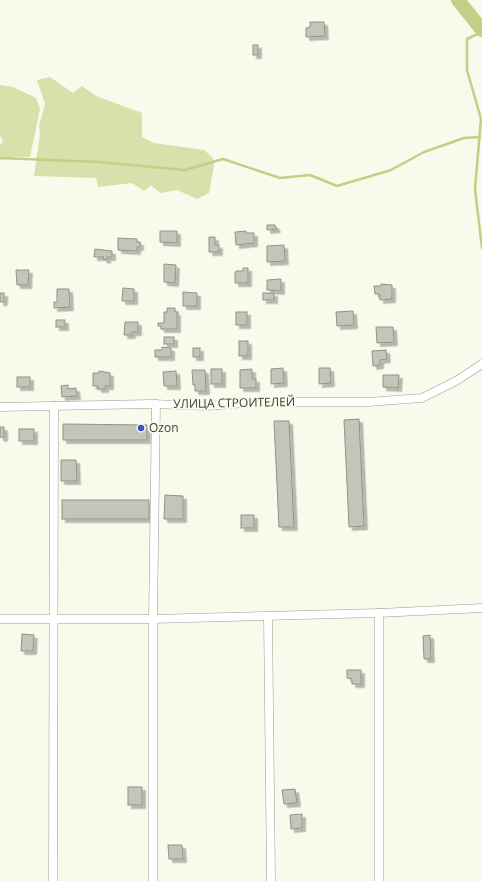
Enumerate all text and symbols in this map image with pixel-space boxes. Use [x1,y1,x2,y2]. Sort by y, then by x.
street label: УЛИЦА СТРОИТЕЛЕЙ [173,393,295,412]
place label: Ozon [149,419,179,436]
marker: Ozon [136,423,146,433]

